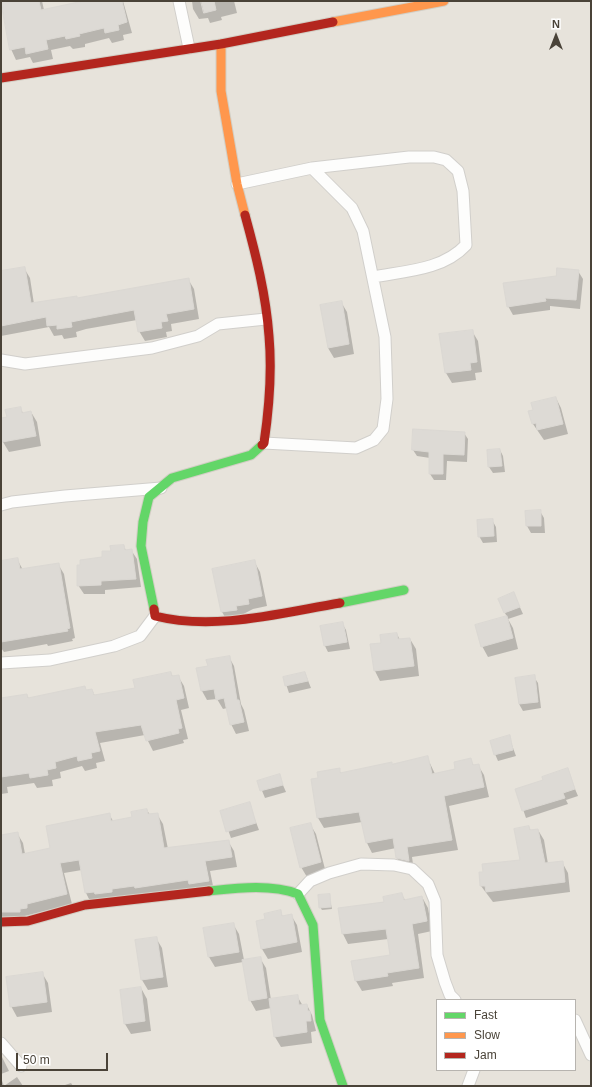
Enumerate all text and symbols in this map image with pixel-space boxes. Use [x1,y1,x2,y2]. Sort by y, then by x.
north arrow [536,16,576,56]
text: N [552,18,560,30]
legend [436,999,576,1071]
text: Fast [474,1008,497,1022]
text: Slow [474,1028,500,1042]
scale bar [18,1045,110,1071]
text: Jam [474,1048,497,1062]
text: 50 m [23,1053,50,1067]

